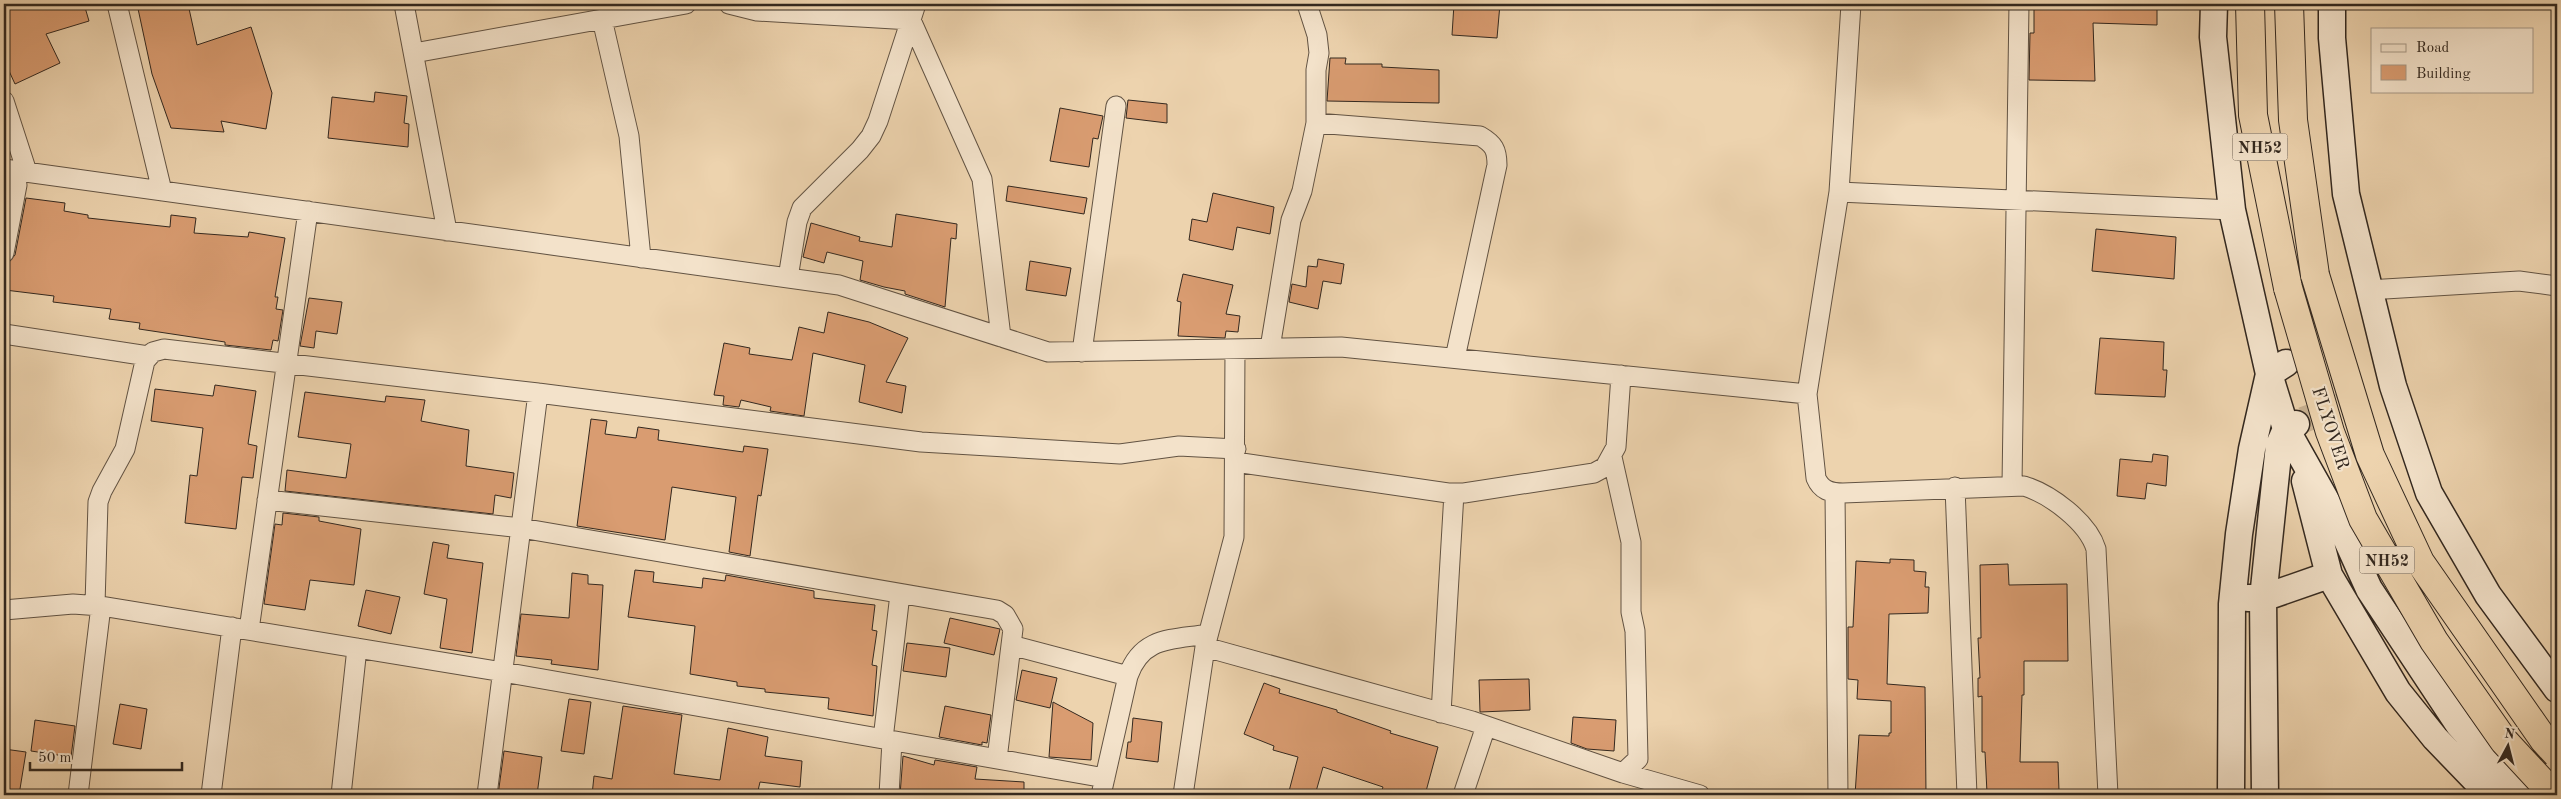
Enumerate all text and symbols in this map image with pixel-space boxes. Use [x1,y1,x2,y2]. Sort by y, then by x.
legend [2371,28,2534,92]
text: Road [2416,41,2450,56]
text: Building [2416,67,2471,82]
road number: NH52 [2232,134,2288,160]
street label: FLYOVER [2308,385,2352,472]
road number: NH52 [2360,546,2414,574]
north arrow [2484,722,2534,772]
text: N [2503,726,2516,742]
scale bar [30,739,182,771]
text: 50 m [38,751,72,766]

